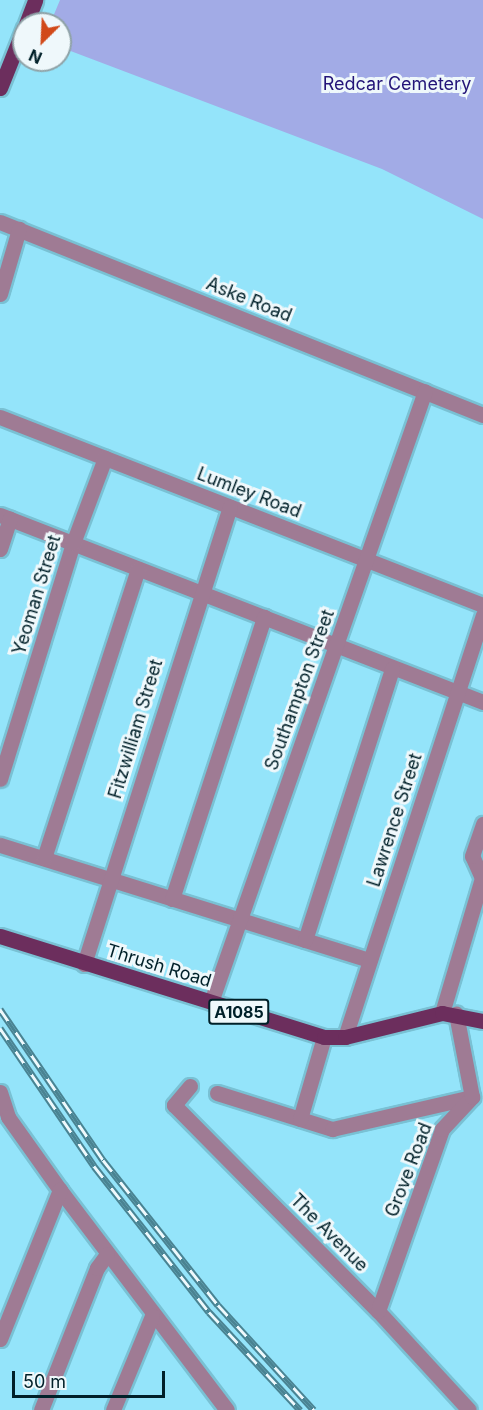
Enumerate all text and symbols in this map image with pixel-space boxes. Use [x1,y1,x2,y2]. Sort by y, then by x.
north arrow [12,12,72,72]
text: N [26,45,45,68]
park label: Redcar Cemetery [323,73,471,95]
street label: Aske Road [203,273,295,327]
street label: Lumley Road [194,463,304,523]
street label: Yeoman Street [8,532,66,658]
street label: Southampton Street [261,607,339,773]
street label: Fitzwilliam Street [105,657,167,801]
street label: Lawrence Street [363,750,427,890]
street label: Thrush Road [104,940,214,992]
road number: A1085 [208,999,270,1025]
street label: Grove Road [381,1120,437,1220]
street label: The Avenue [286,1190,372,1276]
scale bar [15,1359,168,1397]
text: 50 m [23,1371,66,1392]

